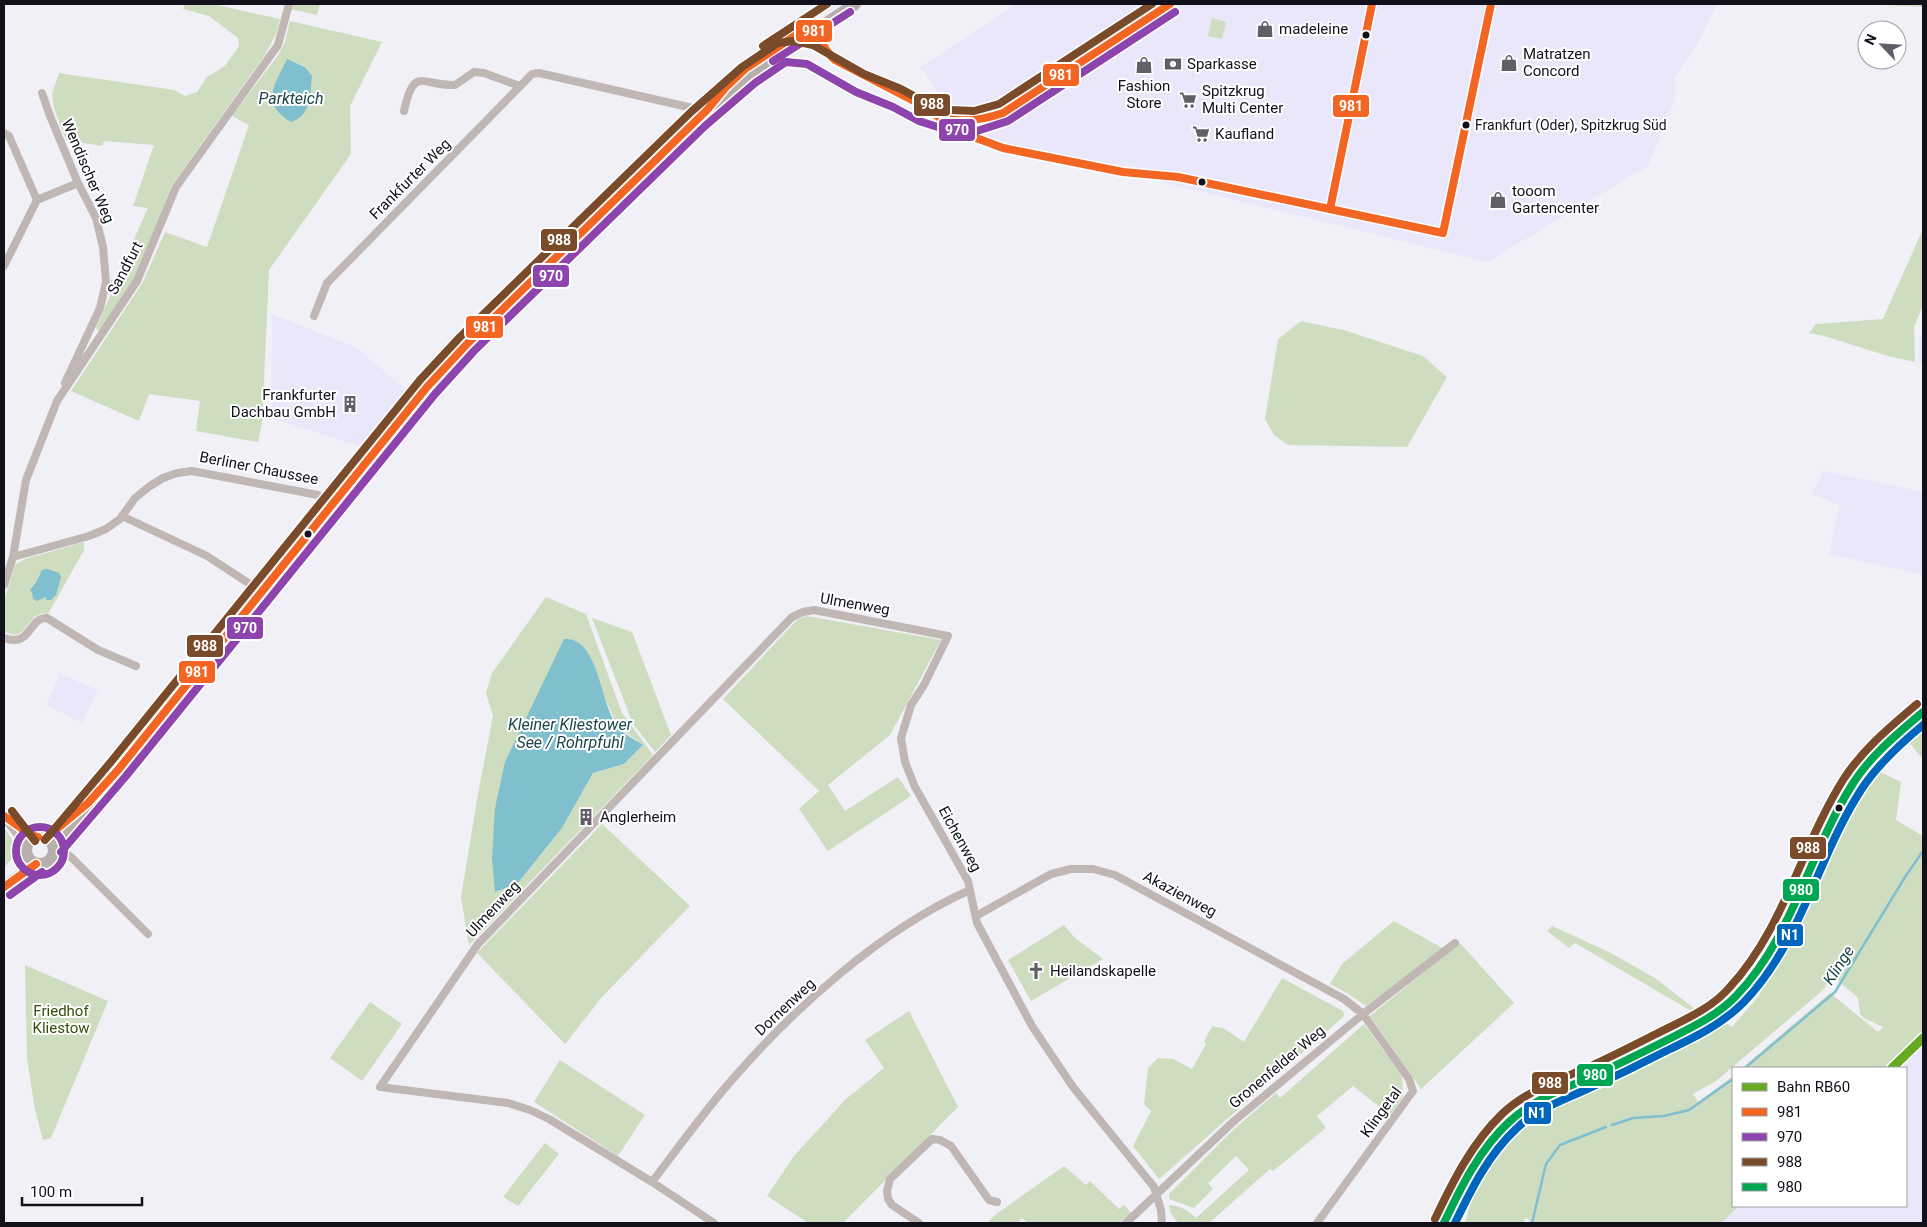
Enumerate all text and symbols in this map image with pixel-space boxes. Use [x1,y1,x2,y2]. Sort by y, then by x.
line badge: 981 [795,19,833,43]
shop icon: madeleine [1255,19,1275,39]
place label: madeleine [1279,20,1348,38]
north arrow [1857,20,1907,70]
text: 981 [802,23,826,39]
unlabelled marker [1361,30,1371,40]
text: N [1861,32,1880,47]
place label: Matratzen Concord [1523,45,1591,80]
shop icon: Matratzen Concord [1499,53,1519,73]
bank icon: Sparkasse [1163,54,1183,74]
shop icon: Fashion Store [1134,55,1154,75]
place label: Sparkasse [1187,55,1257,73]
line badge: 981 [1042,63,1080,87]
text: 981 [1049,67,1073,83]
place label: Fashion Store [1118,77,1170,112]
place label: Spitzkrug Multi Center [1202,82,1283,117]
water label: Parkteich [258,89,324,108]
supermarket icon: Spitzkrug Multi Center [1178,90,1198,110]
line badge: 988 [913,93,951,117]
line badge: 981 [1332,94,1370,118]
text: 988 [920,96,944,112]
text: 981 [1339,98,1363,114]
street label: Wendischer Weg [58,116,118,226]
place label: Frankfurt (Oder), Spitzkrug Süd [1475,117,1667,134]
line badge: 970 [938,118,976,142]
marker: Frankfurt (Oder), Spitzkrug Süd [1461,120,1471,130]
text: 970 [945,122,969,138]
supermarket icon: Kaufland [1191,124,1211,144]
place label: Kaufland [1215,125,1274,143]
street label: Frankfurter Weg [366,135,454,223]
unlabelled marker [1197,177,1207,187]
place label: tooom Gartencenter [1512,182,1599,217]
shop icon: tooom Gartencenter [1488,190,1508,210]
line badge: 988 [540,228,578,252]
text: 988 [547,232,571,248]
street label: Sandfurt [104,238,147,298]
line badge: 970 [532,264,570,288]
text: 970 [539,268,563,284]
line badge: 981 [465,315,504,339]
text: 981 [473,319,497,335]
place label: Frankfurter Dachbau GmbH [231,386,336,421]
building icon: Frankfurter Dachbau GmbH [340,394,360,414]
street label: Berliner Chaussee [198,448,320,488]
unlabelled marker [303,529,313,539]
street label: Ulmenweg [819,589,891,619]
line badge: 970 [226,616,264,640]
text: 970 [233,620,257,636]
line badge: 988 [186,634,224,658]
text: 988 [193,638,217,654]
line badge: 981 [178,660,216,684]
text: 981 [185,664,209,680]
water label: Kleiner Kliestower See / Rohrpfuhl [508,715,633,752]
street label: Eichenweg [935,803,985,875]
unlabelled marker [1834,803,1844,813]
building icon: Anglerheim [576,807,596,827]
place label: Anglerheim [600,808,676,826]
line badge: 988 [1789,836,1827,860]
text: 988 [1796,840,1820,856]
street label: Akazienweg [1140,867,1220,921]
street label: Ulmenweg [462,877,524,941]
line badge: 980 [1782,878,1820,902]
text: 980 [1789,882,1813,898]
line badge: N1 [1776,923,1804,947]
text: N1 [1781,927,1799,943]
water label: Klinge [1819,942,1858,988]
church icon: Heilandskapelle [1026,961,1046,981]
place label: Heilandskapelle [1050,962,1156,980]
street label: Dornenweg [751,975,819,1039]
park label: Friedhof Kliestow [33,1002,90,1037]
street label: Gronenfelder Weg [1225,1022,1329,1112]
line badge: 980 [1576,1063,1614,1087]
text: 980 [1583,1067,1607,1083]
legend [1732,1067,1907,1207]
line badge: 988 [1531,1071,1569,1095]
text: 988 [1538,1075,1562,1091]
text: Bahn RB60 [1777,1078,1850,1096]
street label: Klingetal [1357,1083,1405,1141]
line badge: N1 [1523,1101,1552,1125]
text: 981 [1777,1103,1802,1121]
text: N1 [1528,1105,1546,1121]
text: 970 [1777,1128,1802,1146]
text: 988 [1777,1153,1802,1171]
scale bar [22,1174,142,1206]
text: 980 [1777,1178,1802,1196]
text: 100 m [30,1183,72,1201]

